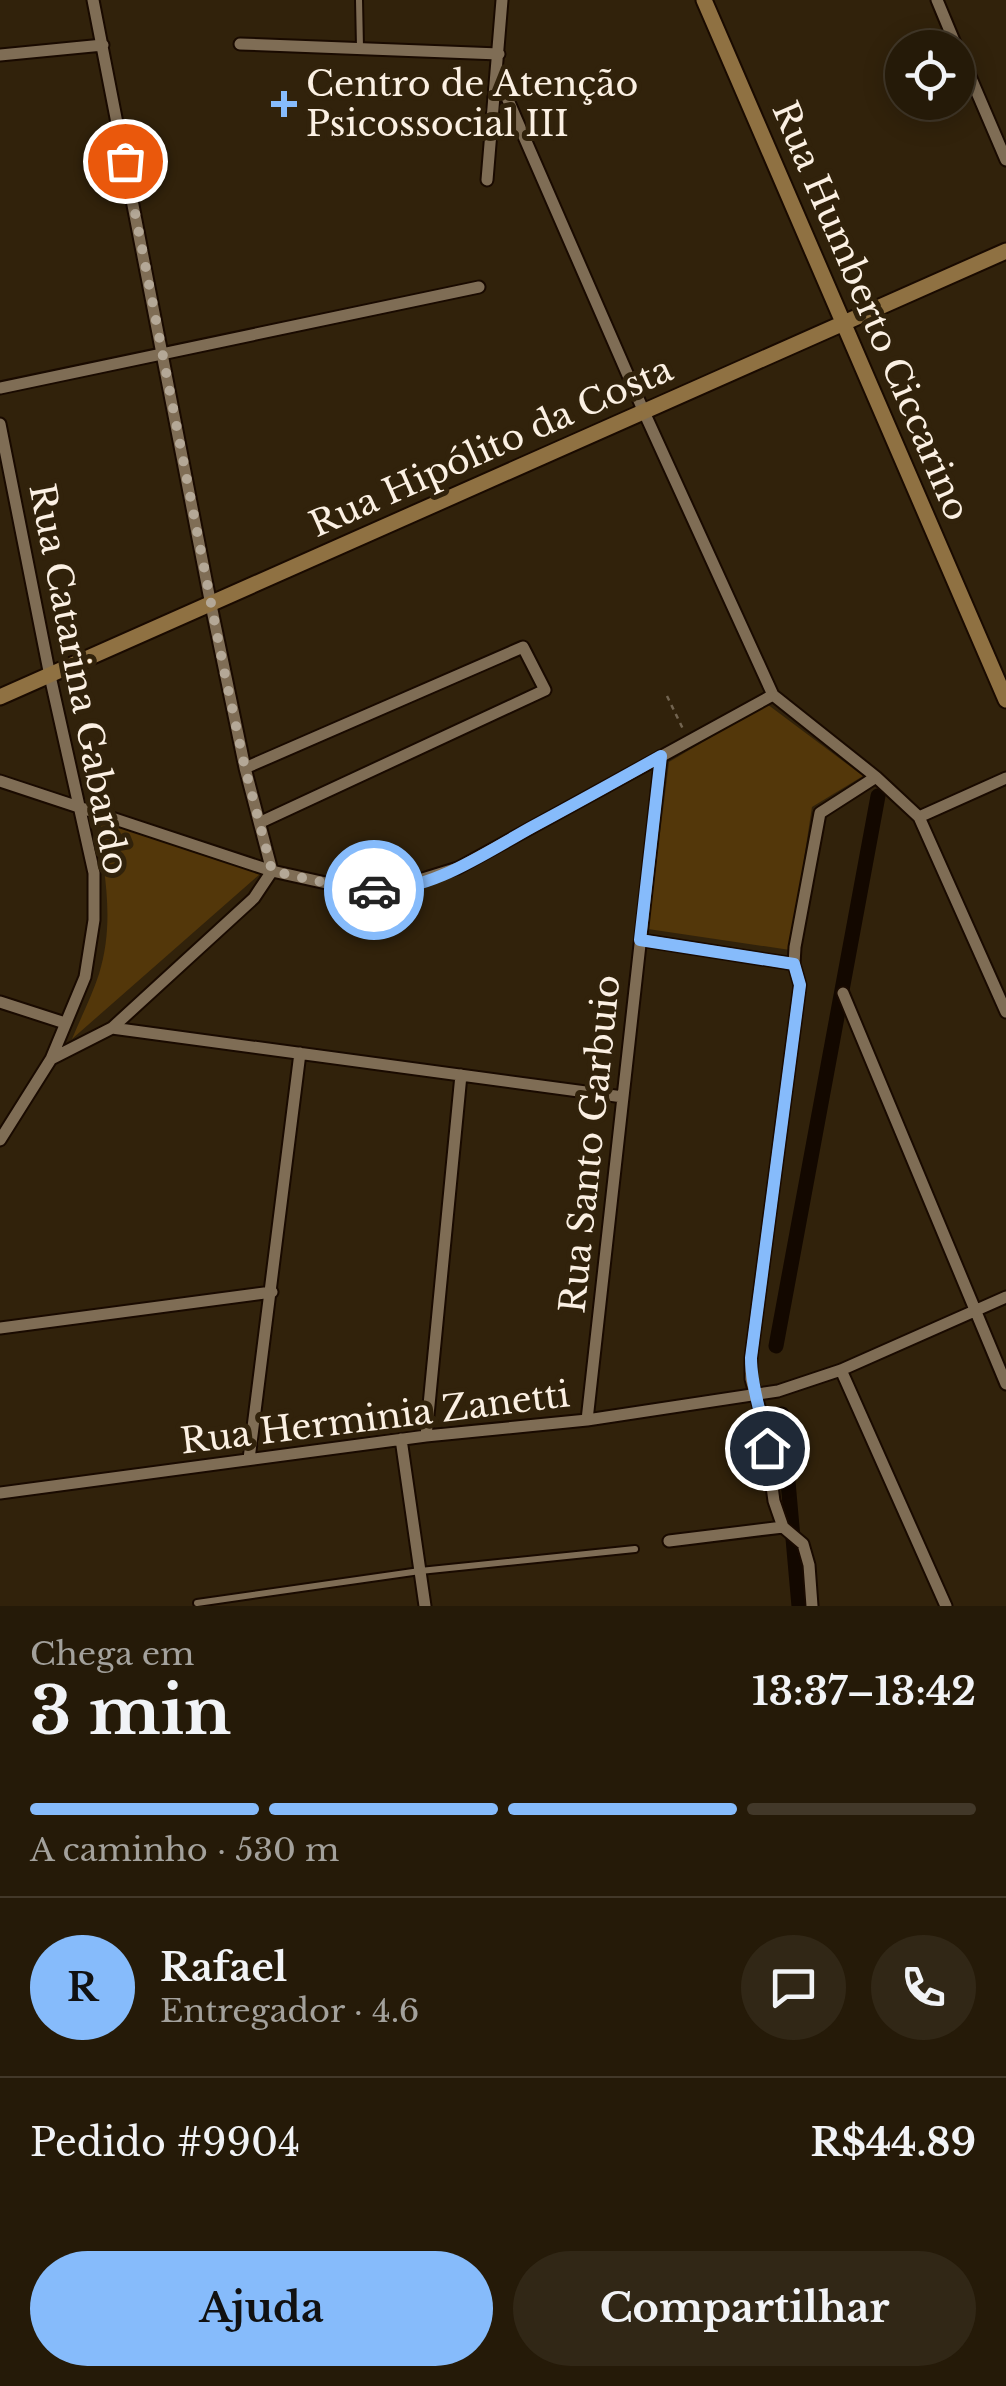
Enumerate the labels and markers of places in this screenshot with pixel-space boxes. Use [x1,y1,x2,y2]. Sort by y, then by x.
place label: Centro de Atenção Psicossocial III [306,62,638,145]
marker: Centro de Atenção Psicossocial III [271,91,297,117]
pin [83,119,168,204]
pin [725,1406,810,1491]

